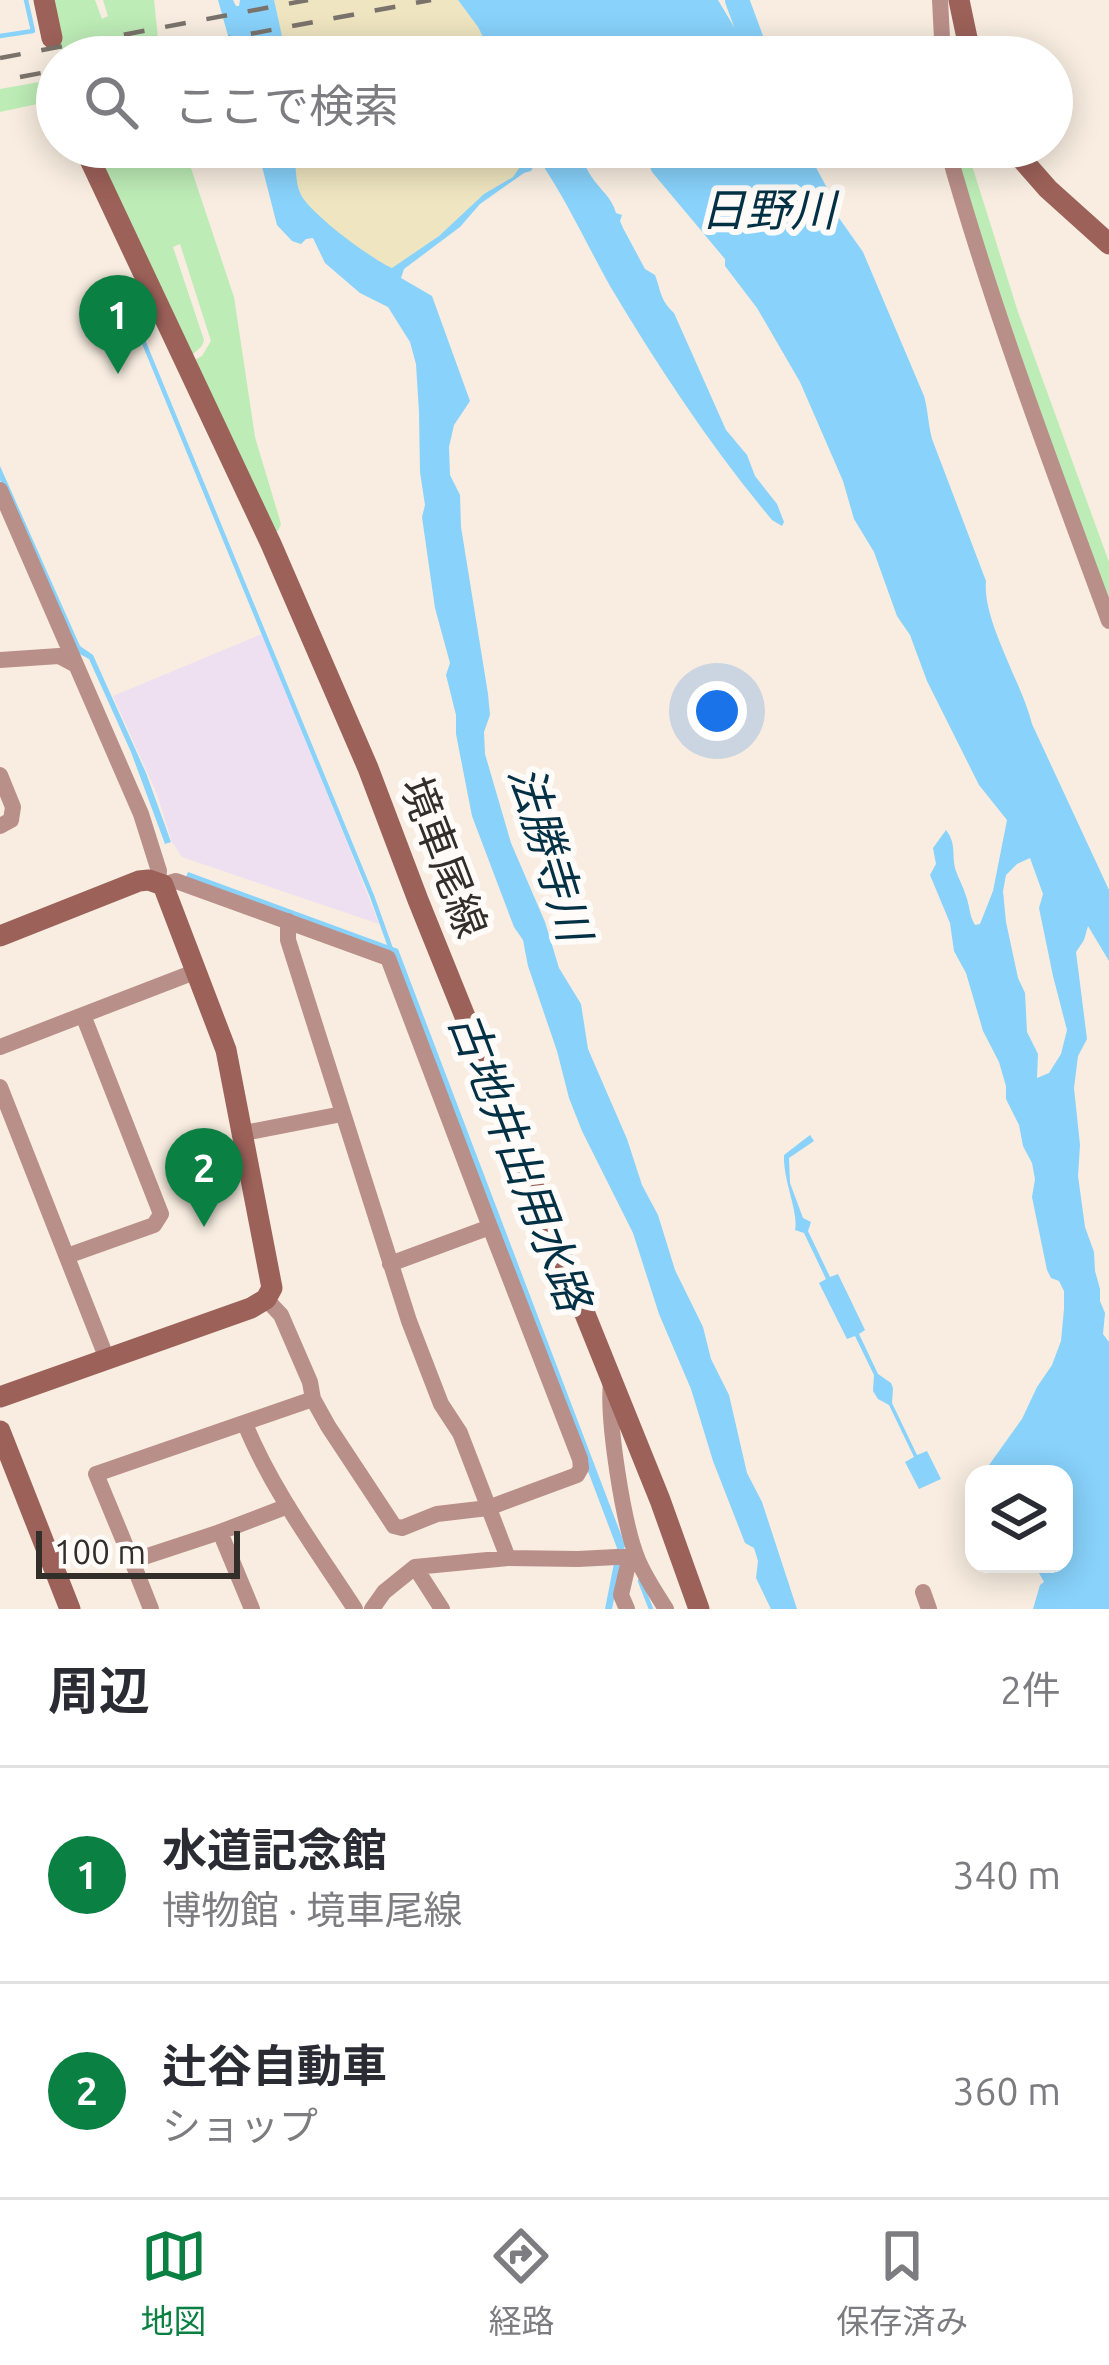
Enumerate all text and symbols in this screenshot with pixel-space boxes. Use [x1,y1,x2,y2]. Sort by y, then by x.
search box [36,36,1073,168]
icon: search [78,69,144,135]
text: ここで検索 [174,80,399,131]
water label: 日野川 [700,184,839,235]
pin: 1 [79,275,157,374]
your location [687,681,747,741]
water label: 法勝寺川 [500,759,602,950]
street label: 境車尾線 [392,770,497,944]
water label: 古地井出用水路 [440,1005,602,1321]
pin: 2 [165,1128,243,1227]
map controls [965,1465,1073,1573]
button: layers [965,1465,1073,1573]
scale bar [36,1525,240,1578]
text: 100 m [54,1533,146,1570]
text: 周辺 [48,1661,150,1719]
text: 2件 [1000,1668,1061,1711]
text: 水道記念館 [162,1824,387,1875]
text: 1 [76,1853,98,1896]
text: 340 m [952,1853,1061,1896]
text: 博物館 · 境車尾線 [162,1888,462,1931]
text: 辻谷自動車 [162,2040,387,2091]
text: 2 [76,2069,98,2112]
text: 360 m [952,2069,1061,2112]
text: ショップ [162,2104,318,2147]
tab: 地図 [141,2223,207,2343]
tab: 経路 [488,2223,554,2343]
tab: 保存済み [836,2223,968,2343]

